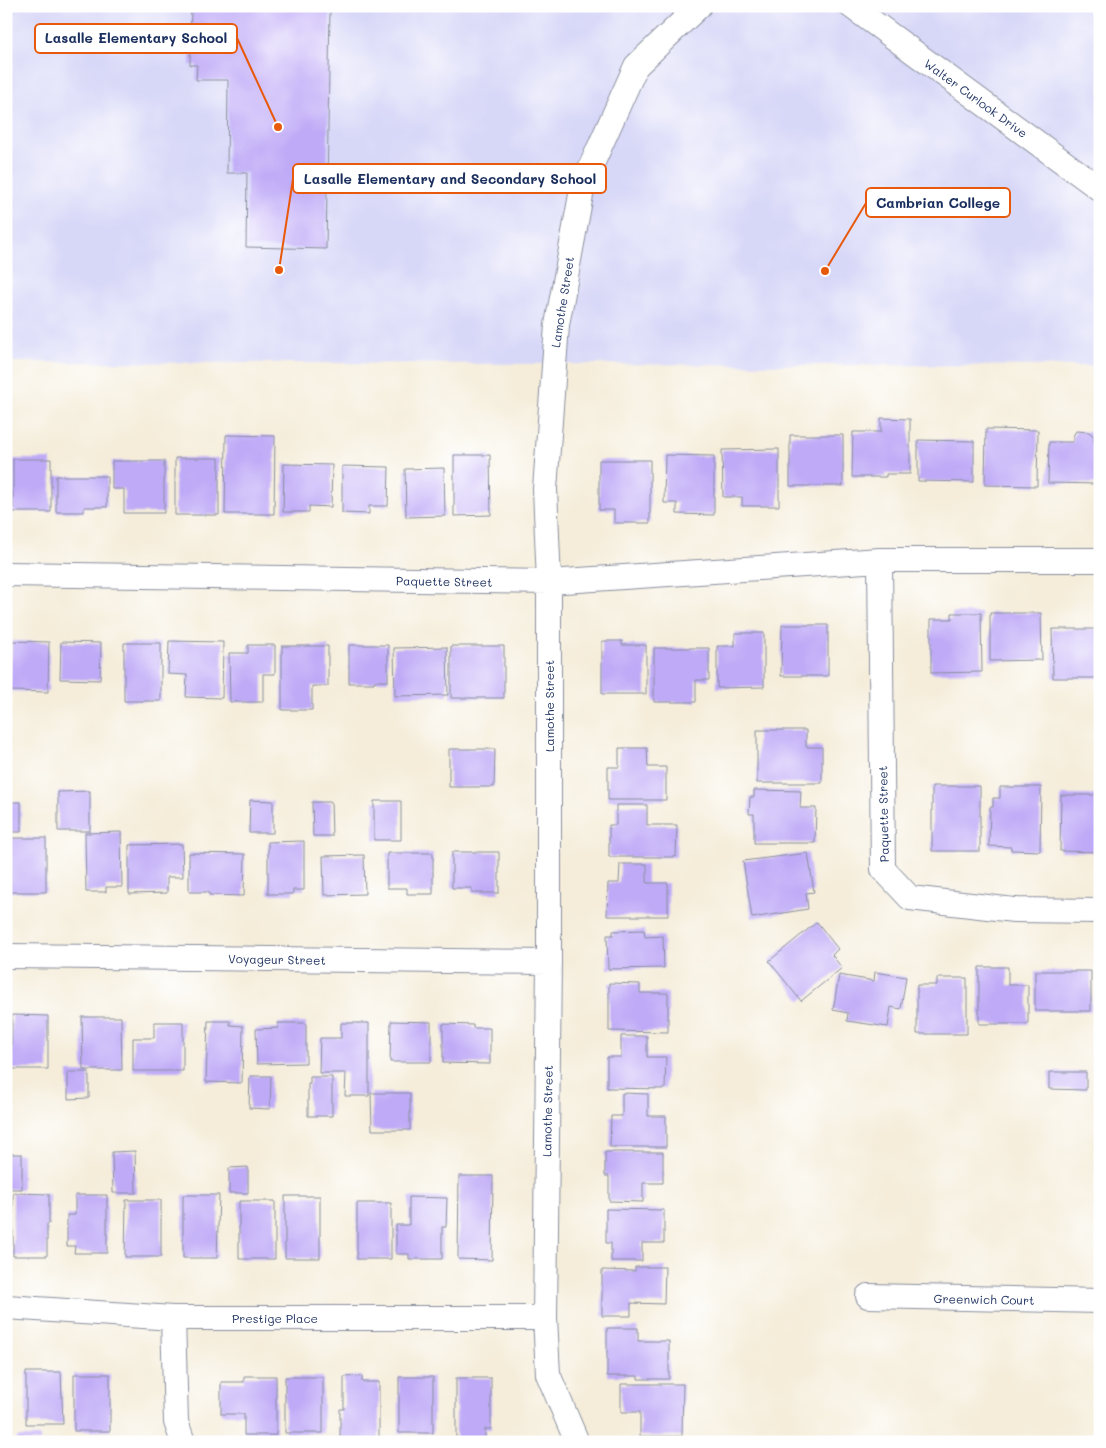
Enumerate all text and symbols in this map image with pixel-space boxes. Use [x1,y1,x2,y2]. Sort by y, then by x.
callout: Lasalle Elementary School [35,24,237,53]
text: Lasalle Elementary School [45,28,227,47]
street label: Walter Curlook Drive [921,55,1031,141]
callout: Lasalle Elementary and Secondary School [293,164,606,193]
text: Lasalle Elementary and Secondary School [304,169,596,188]
callout: Cambrian College [866,188,1010,217]
text: Cambrian College [876,193,1000,212]
street label: Lamothe Street [547,255,577,349]
street label: Paquette Street [396,572,492,590]
street label: Lamothe Street [541,660,557,752]
street label: Paquette Street [874,766,892,862]
street label: Voyageur Street [228,950,326,968]
street label: Lamothe Street [538,1065,556,1157]
street label: Greenwich Court [934,1290,1034,1308]
street label: Prestige Place [232,1310,318,1326]

